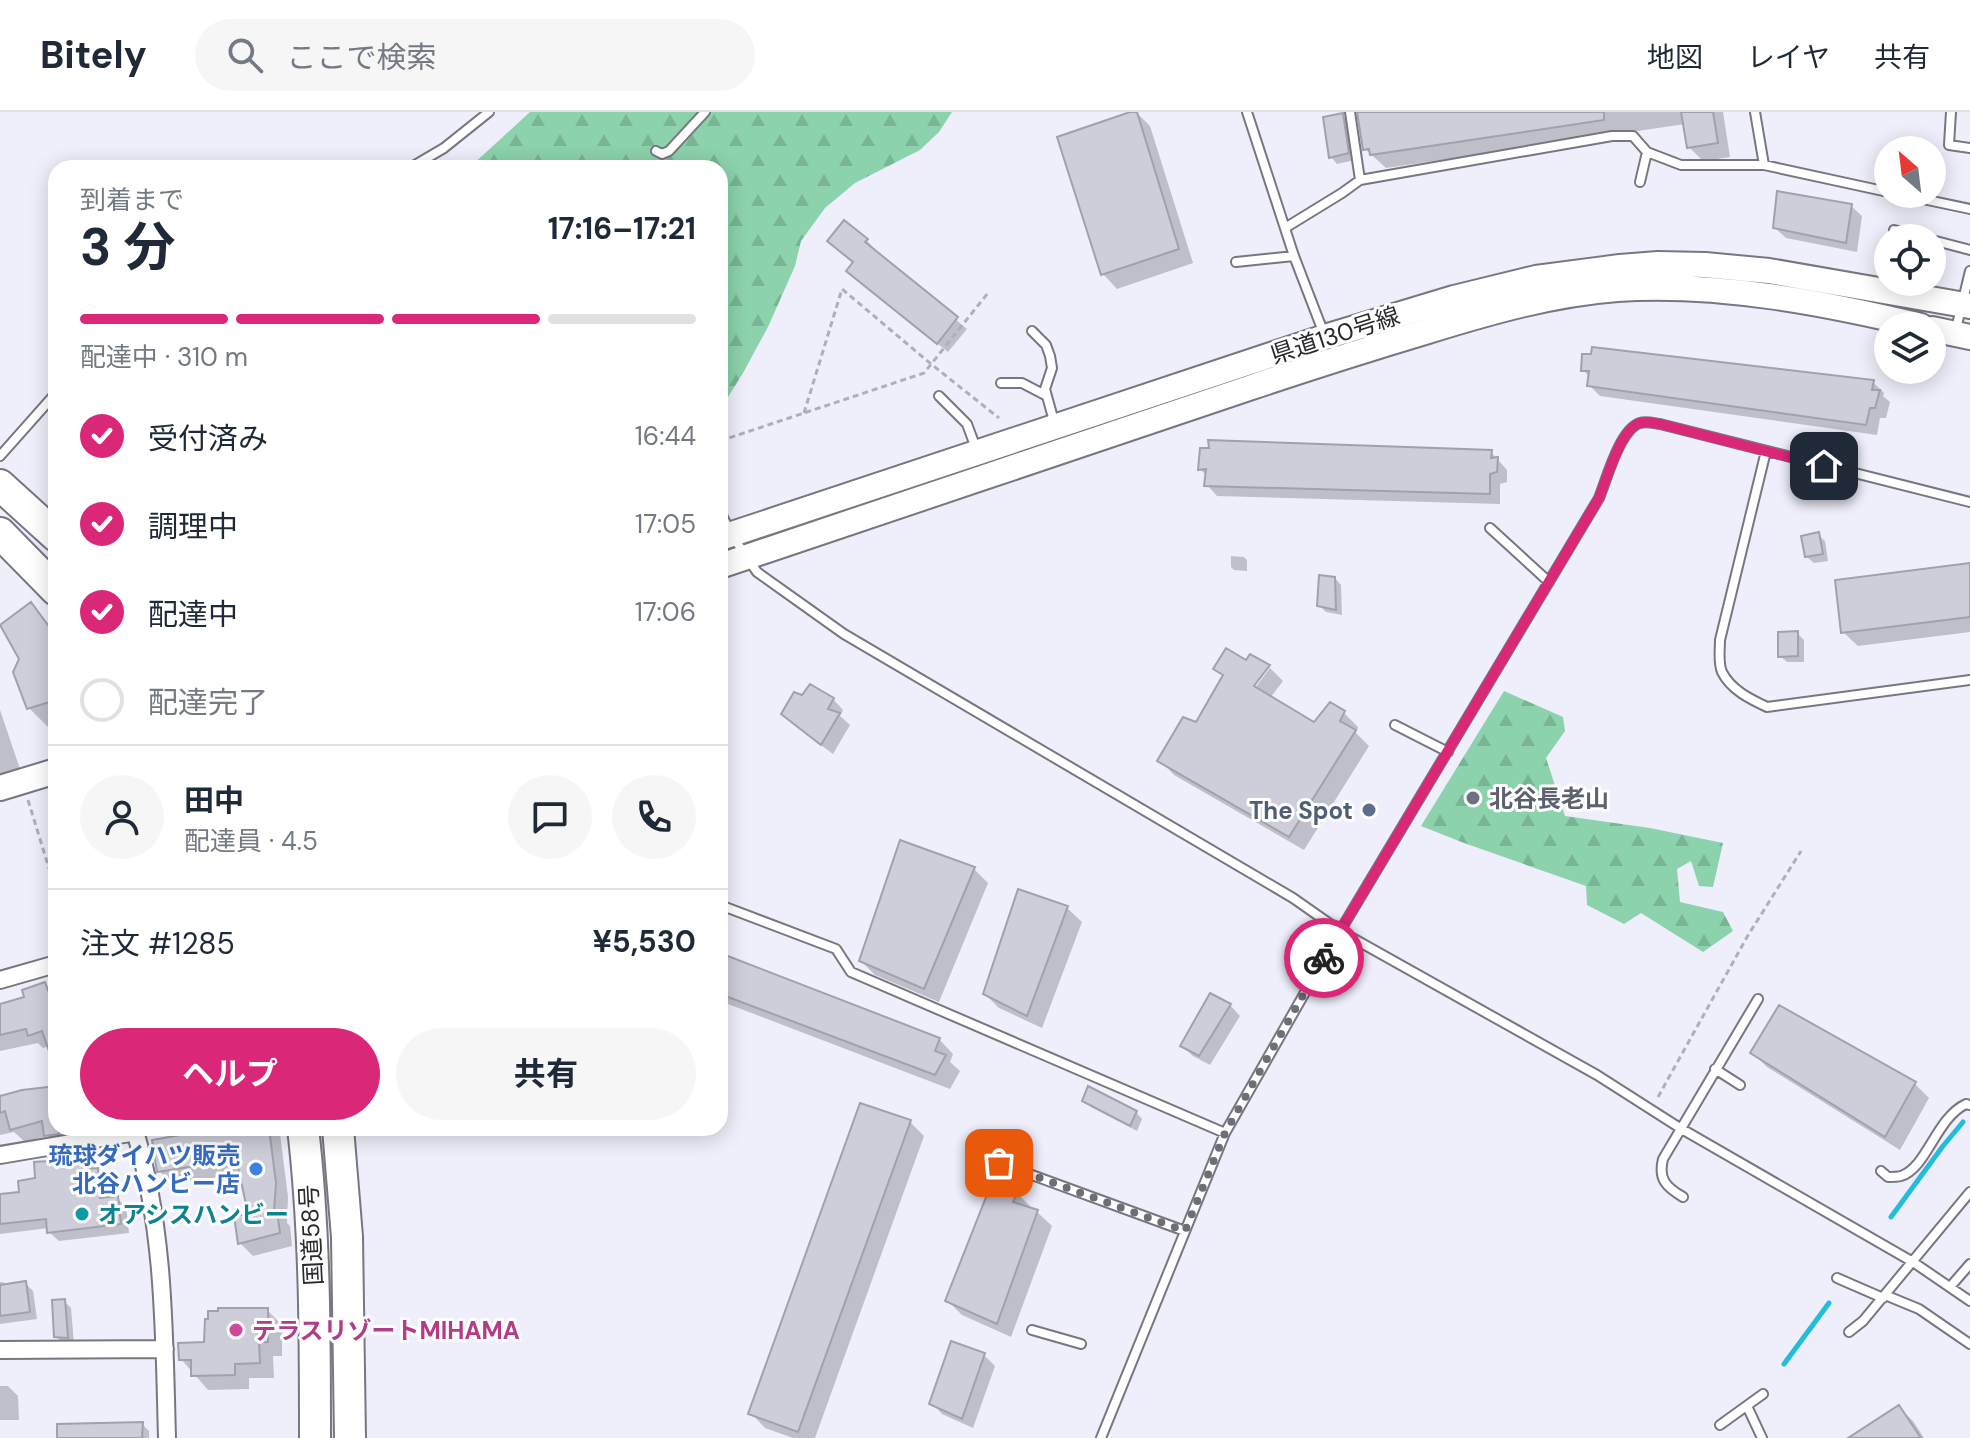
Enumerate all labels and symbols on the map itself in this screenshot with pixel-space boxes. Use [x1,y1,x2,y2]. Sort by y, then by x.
north arrow [1874,136,1946,208]
street label: 県道130号線 [1266,300,1404,370]
pin [1790,432,1858,500]
place label: 北谷長老山 [1489,783,1609,814]
marker: 北谷長老山 [1464,789,1482,807]
place label: The Spot [1249,795,1353,826]
marker: The Spot [1360,801,1378,819]
courier [1284,918,1364,998]
pin [965,1129,1033,1197]
place label: 琉球ダイハツ販売 北谷ハンビー店 [48,1140,240,1199]
marker: 琉球ダイハツ販売 北谷ハンビー店 [247,1160,265,1178]
street label: 国道58号 [293,1184,329,1286]
place label: オアシスハンビー [98,1199,289,1230]
marker: オアシスハンビー [73,1205,91,1223]
place label: テラスリゾートMIHAMA [252,1315,520,1346]
marker: テラスリゾートMIHAMA [227,1321,245,1339]

